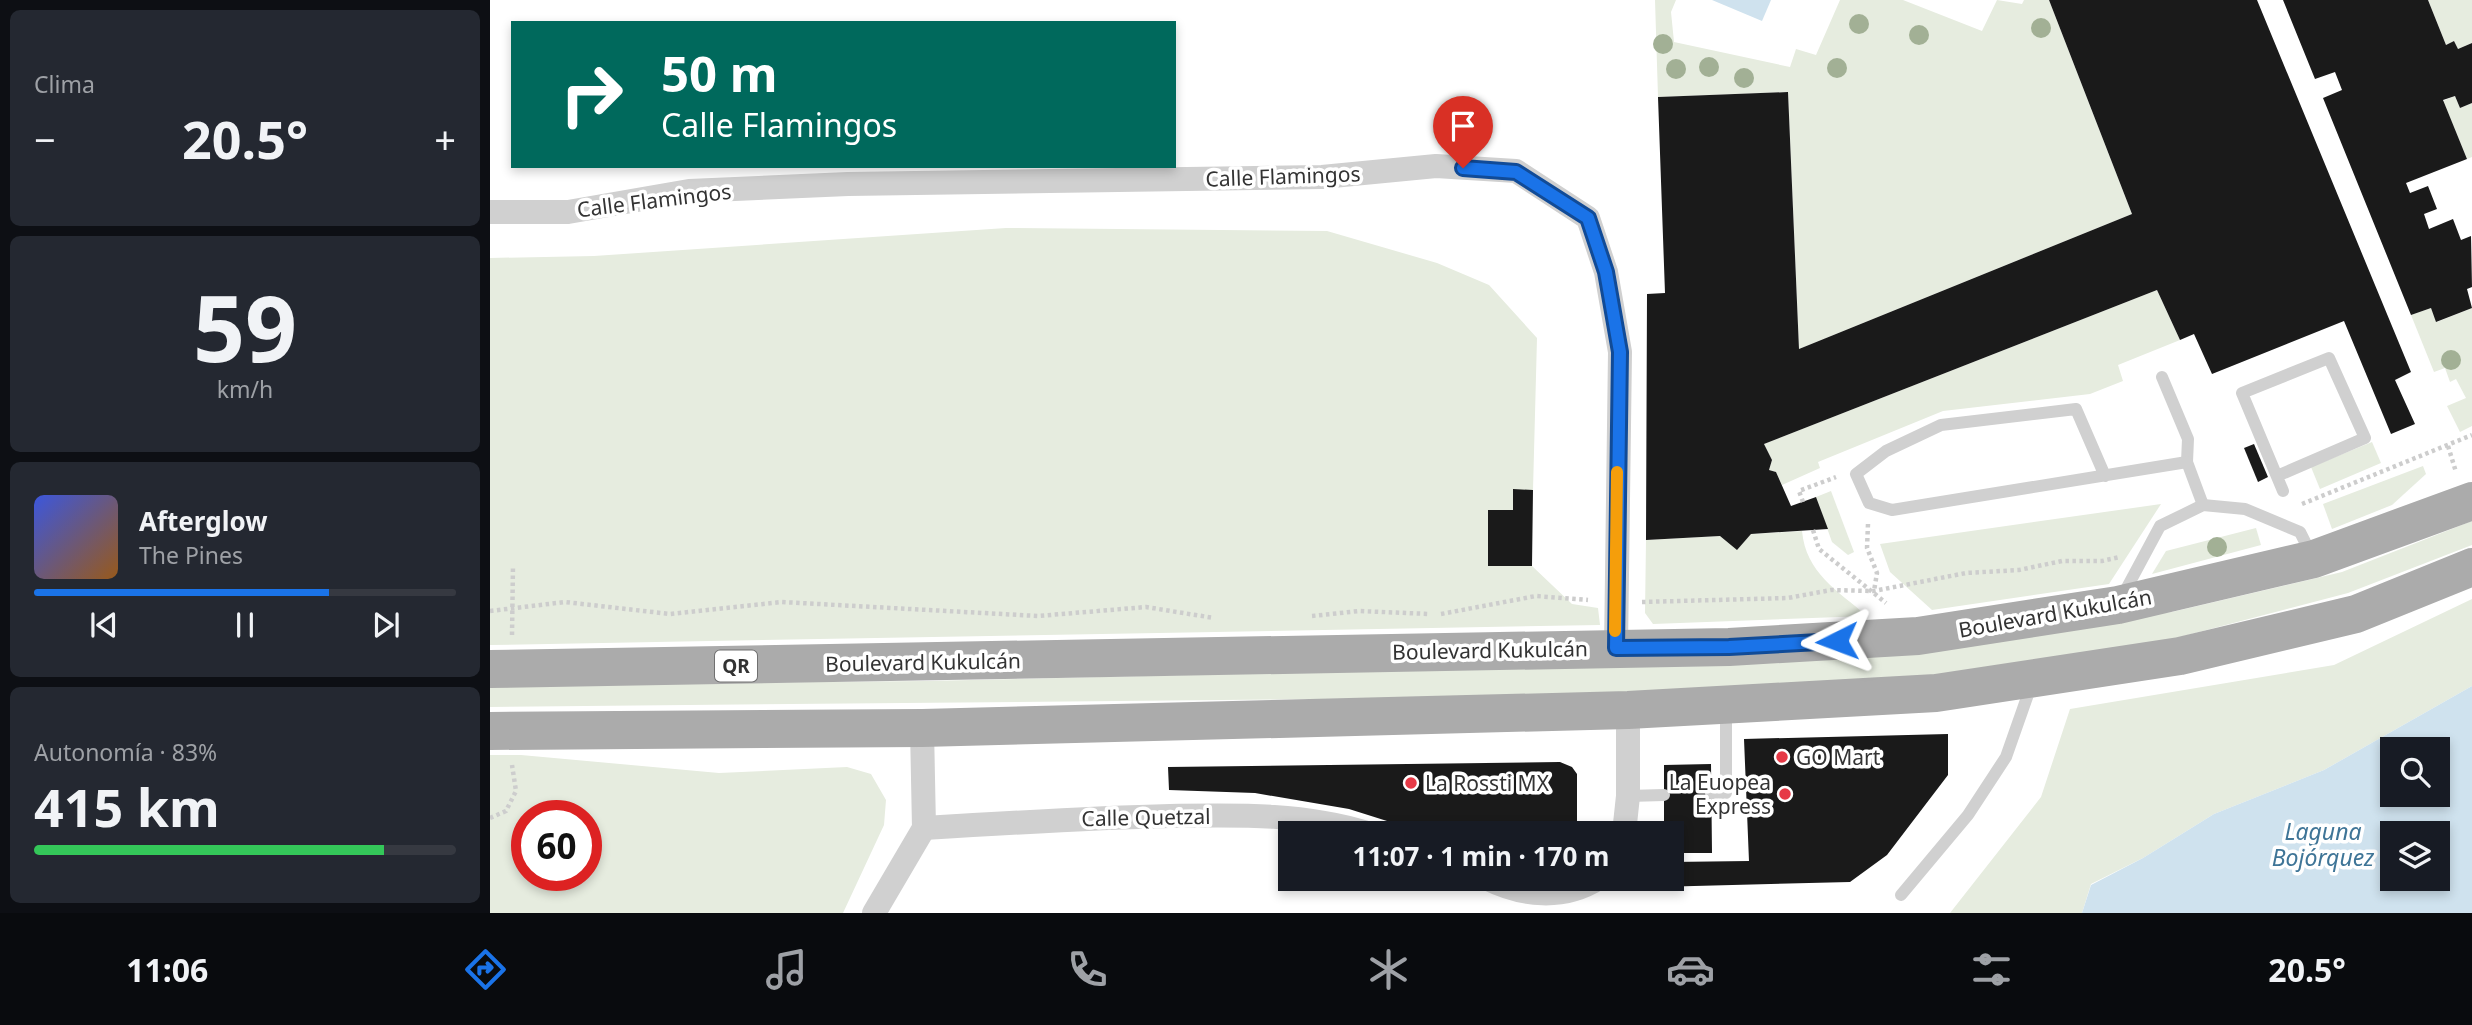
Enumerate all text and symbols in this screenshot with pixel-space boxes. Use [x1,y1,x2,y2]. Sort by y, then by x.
text: 50 m [661,40,778,106]
icon: right [546,49,637,140]
text: Clima [34,68,95,100]
pin [1433,96,1493,168]
text: 20.5° [182,103,308,174]
text: Calle Flamingos [661,103,897,146]
icon: arrive [1444,107,1482,145]
text: − [34,113,56,165]
text: + [434,113,456,165]
street label: Calle Flamingos [1205,159,1361,193]
street label: Calle Flamingos [575,177,733,223]
text: 59 [193,265,297,389]
text: km/h [217,373,273,405]
text: Afterglow [139,503,267,539]
text: The Pines [139,539,243,571]
street label: Boulevard Kukulcán [1956,582,2154,644]
position arrow [1800,604,1874,678]
icon: previous [85,606,123,644]
icon: pause [226,606,264,644]
icon: next [367,606,405,644]
street label: Boulevard Kukulcán [1392,634,1588,666]
street label: Boulevard Kukulcán [825,646,1021,678]
road number: QR [715,650,757,681]
text: Autonomía · 83% [34,736,217,768]
map controls [2380,737,2450,891]
button: search [2380,737,2450,807]
place label: GO Mart [1796,743,1881,771]
marker: GO Mart [1774,749,1790,765]
place label: La Euopea Express [1669,768,1771,820]
place label: La Rossti MX [1425,769,1550,797]
text: 415 km [34,771,220,842]
marker: La Rossti MX [1403,775,1419,791]
marker: La Euopea Express [1777,786,1793,802]
speed limit sign: 60 [511,800,602,891]
street label: Calle Quetzal [1081,802,1211,832]
water label: Laguna Bojórquez [2272,815,2375,873]
button: layers [2380,821,2450,891]
text: 11:07 · 1 min · 170 m [1353,838,1609,874]
icon: directions [461,945,510,994]
icon: music [762,945,811,994]
icon: phone [1063,945,1112,994]
icon: climate [1364,945,1413,994]
icon: car [1666,945,1715,994]
icon: filters [1967,945,2016,994]
text: 11:06 [126,948,208,991]
text: 20.5° [2268,948,2346,991]

